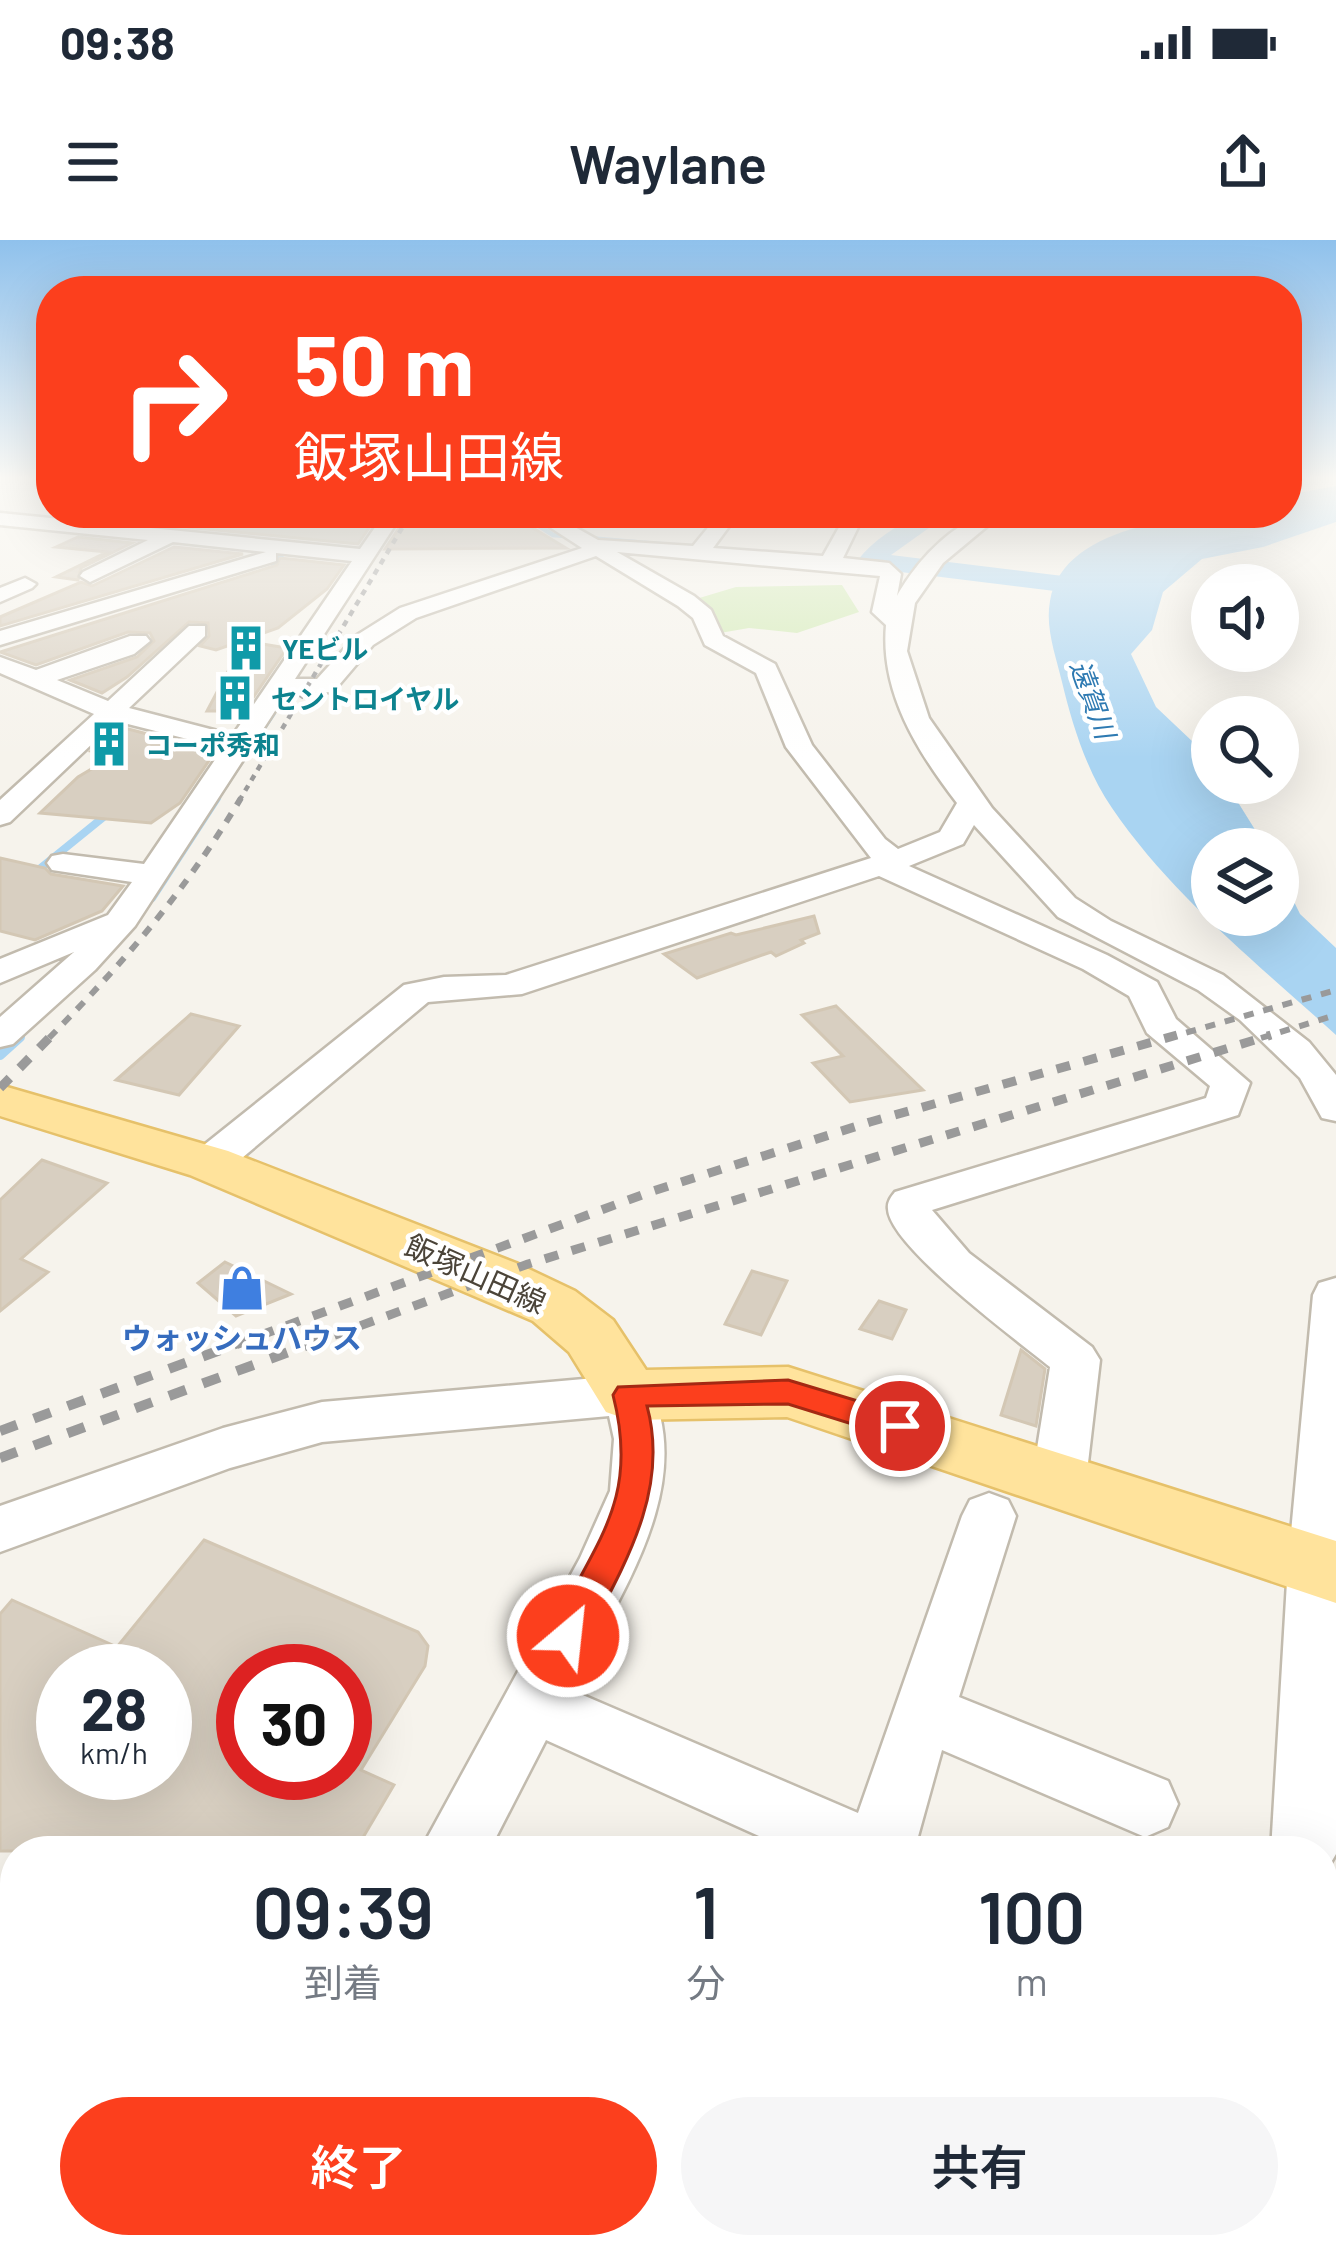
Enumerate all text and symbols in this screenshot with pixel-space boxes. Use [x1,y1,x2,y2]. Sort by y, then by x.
text: 09:38 [60,15,175,69]
icon: menu [60,129,126,195]
icon: share [1210,129,1276,195]
text: Waylane [569,130,767,195]
text: 50 m [294,312,474,413]
icon: right [96,324,252,480]
text: 飯塚山田線 [294,423,564,488]
map controls [1191,564,1299,936]
button: sound [1191,564,1299,672]
building icon: YEビル [221,623,271,673]
place label: YEビル [282,632,368,664]
water label: 遠賀川 [1065,655,1124,745]
building icon: セントロイヤル [210,673,260,723]
place label: セントロイヤル [271,682,459,714]
button: search [1191,696,1299,804]
building icon: コーポ秀和 [84,719,134,769]
place label: コーポ秀和 [145,728,280,760]
button: layers [1191,828,1299,936]
street label: 飯塚山田線 [400,1226,552,1320]
shop icon: ウォッシュハウス [217,1263,267,1313]
place label: ウォッシュハウス [122,1319,362,1355]
pin [849,1375,951,1477]
icon: arrive [867,1393,933,1459]
position arrow [505,1573,631,1699]
speed limit sign: 30 [216,1644,372,1800]
text: 28 [81,1671,147,1743]
text: km/h [80,1734,148,1770]
text: 09:39 [253,1867,433,1953]
text: 1 [693,1867,718,1953]
text: 100 [978,1872,1085,1958]
text: m [1015,1957,1048,2004]
text: 到着 [304,1958,382,2005]
text: 分 [686,1958,725,2005]
button: 終了 [60,2097,657,2235]
button: 共有 [681,2097,1278,2235]

